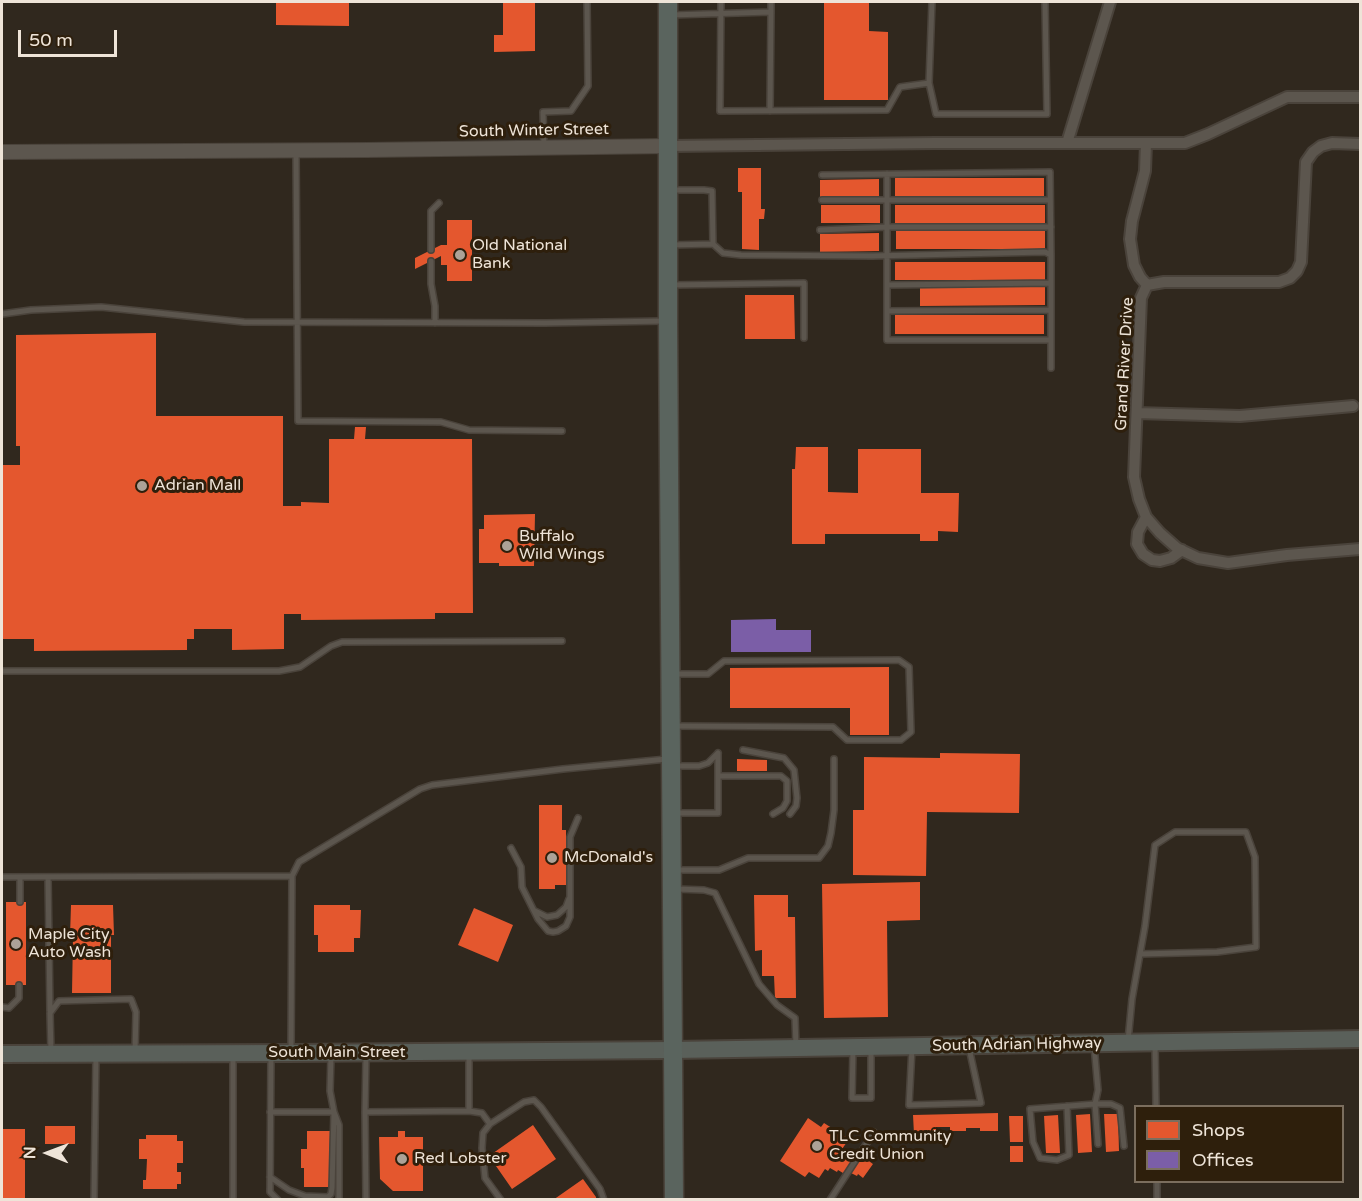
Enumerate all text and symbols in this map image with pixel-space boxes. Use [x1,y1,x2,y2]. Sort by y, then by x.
scale bar [21,18,120,56]
text: 50 m [29,29,73,51]
street label: South Winter Street [459,120,609,142]
place label: Old National Bank [472,236,567,274]
marker: Old National Bank [453,248,467,262]
street label: Grand River Drive [1112,297,1138,431]
place label: Adrian Mall [154,476,241,496]
marker: Adrian Mall [135,479,149,493]
place label: Buffalo Wild Wings [519,527,605,565]
marker: Buffalo Wild Wings [500,539,514,553]
place label: McDonald's [564,848,653,868]
marker: McDonald's [545,851,559,865]
place label: Maple City Auto Wash [28,925,111,963]
marker: Maple City Auto Wash [9,937,23,951]
street label: South Adrian Highway [932,1034,1102,1056]
street label: South Main Street [268,1043,406,1063]
legend [1134,1105,1344,1183]
text: Shops [1192,1119,1245,1141]
north arrow [18,1123,78,1183]
place label: TLC Community Credit Union [829,1127,951,1165]
marker: TLC Community Credit Union [810,1139,824,1153]
text: N [20,1146,40,1159]
place label: Red Lobster [414,1149,507,1169]
text: Offices [1192,1149,1254,1171]
marker: Red Lobster [395,1152,409,1166]

